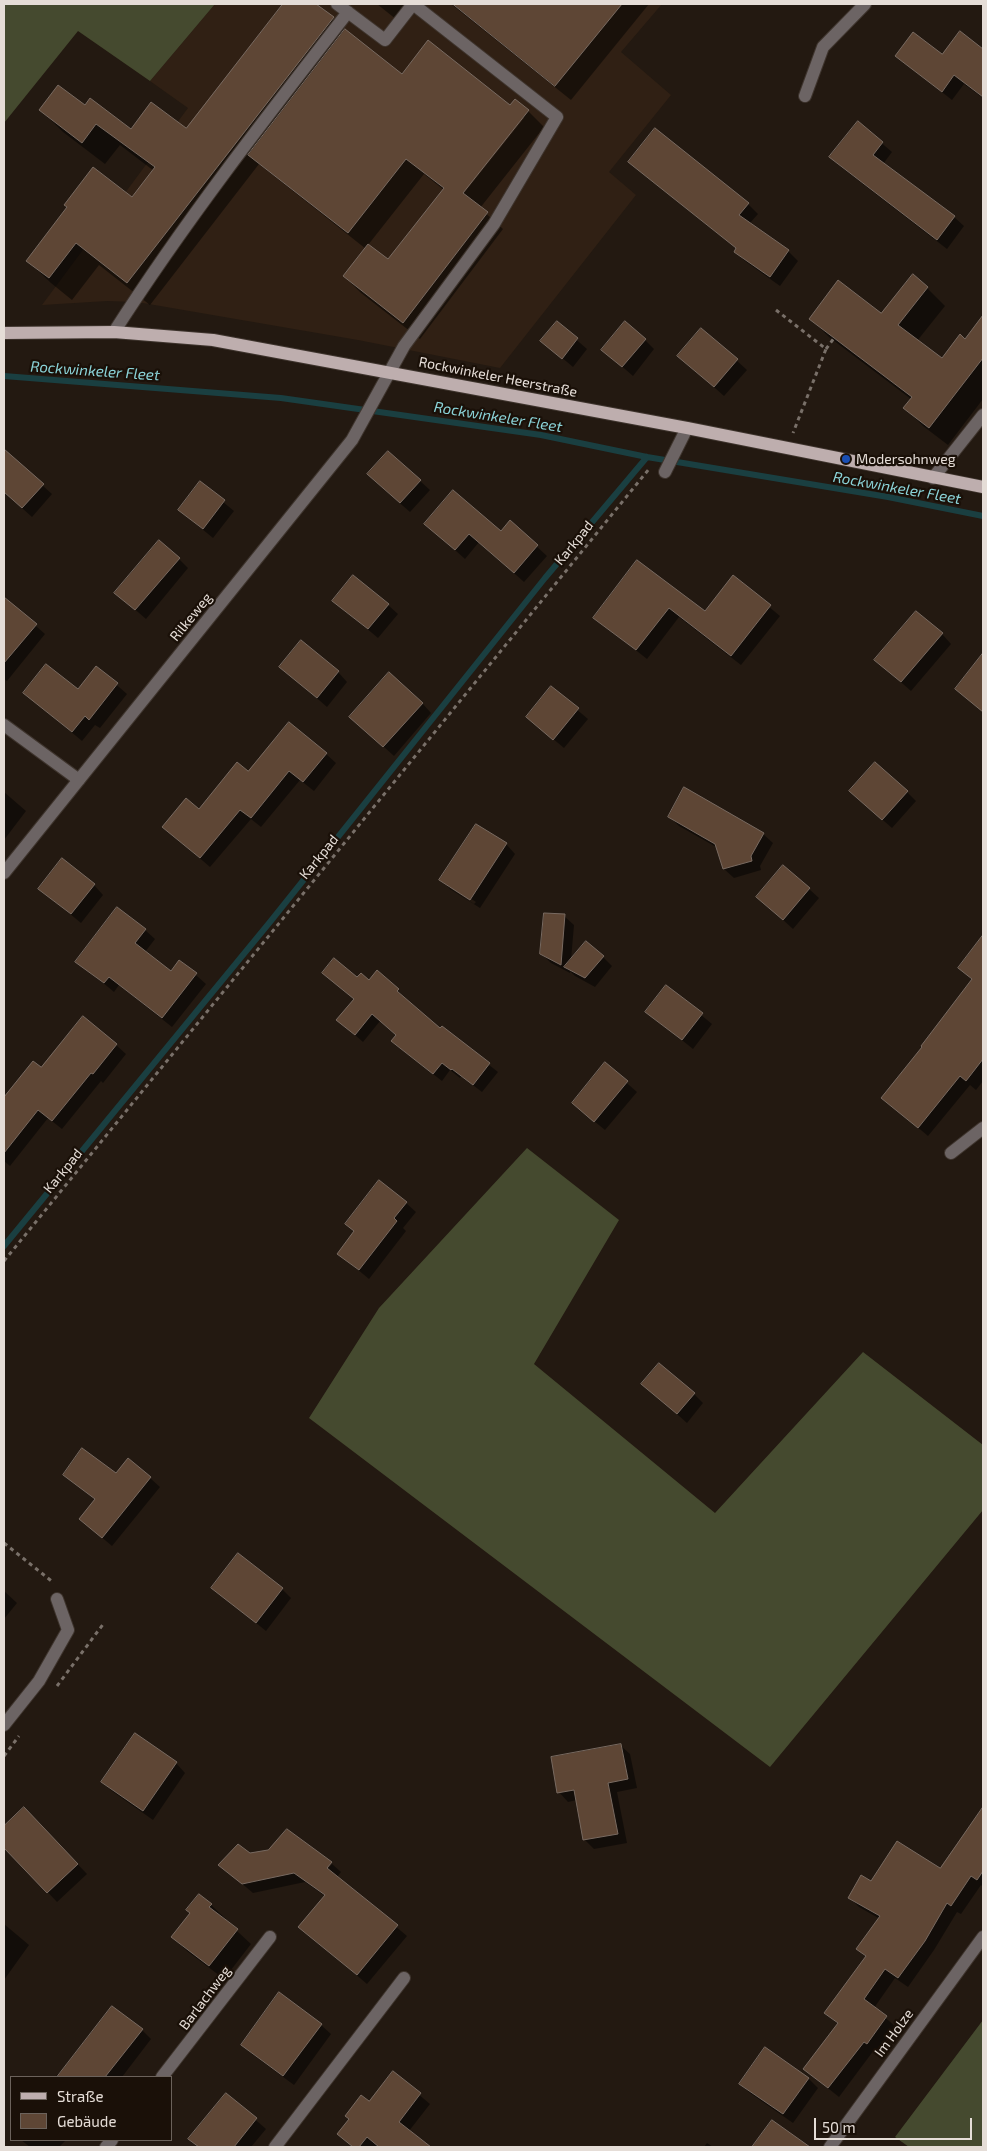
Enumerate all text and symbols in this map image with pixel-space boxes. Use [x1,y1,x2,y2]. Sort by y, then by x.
street label: Rockwinkeler Heerstraße [417,353,579,401]
water label: Rockwinkeler Fleet [30,358,160,384]
water label: Rockwinkeler Fleet [433,398,563,436]
place label: Modersohnweg [856,451,956,467]
marker: Modersohnweg [840,453,852,465]
water label: Rockwinkeler Fleet [832,468,962,508]
street label: Karkpad [551,517,597,569]
street label: Rilkeweg [166,589,216,645]
street label: Karkpad [296,831,342,883]
street label: Karkpad [40,1145,86,1197]
street label: Barlachweg [176,1963,234,2033]
street label: Im Holze [871,2006,917,2060]
legend [10,2076,172,2141]
text: Straße [57,2087,103,2105]
scale bar [817,2108,974,2140]
text: Gebäude [57,2112,116,2130]
text: 50 m [822,2118,856,2136]

